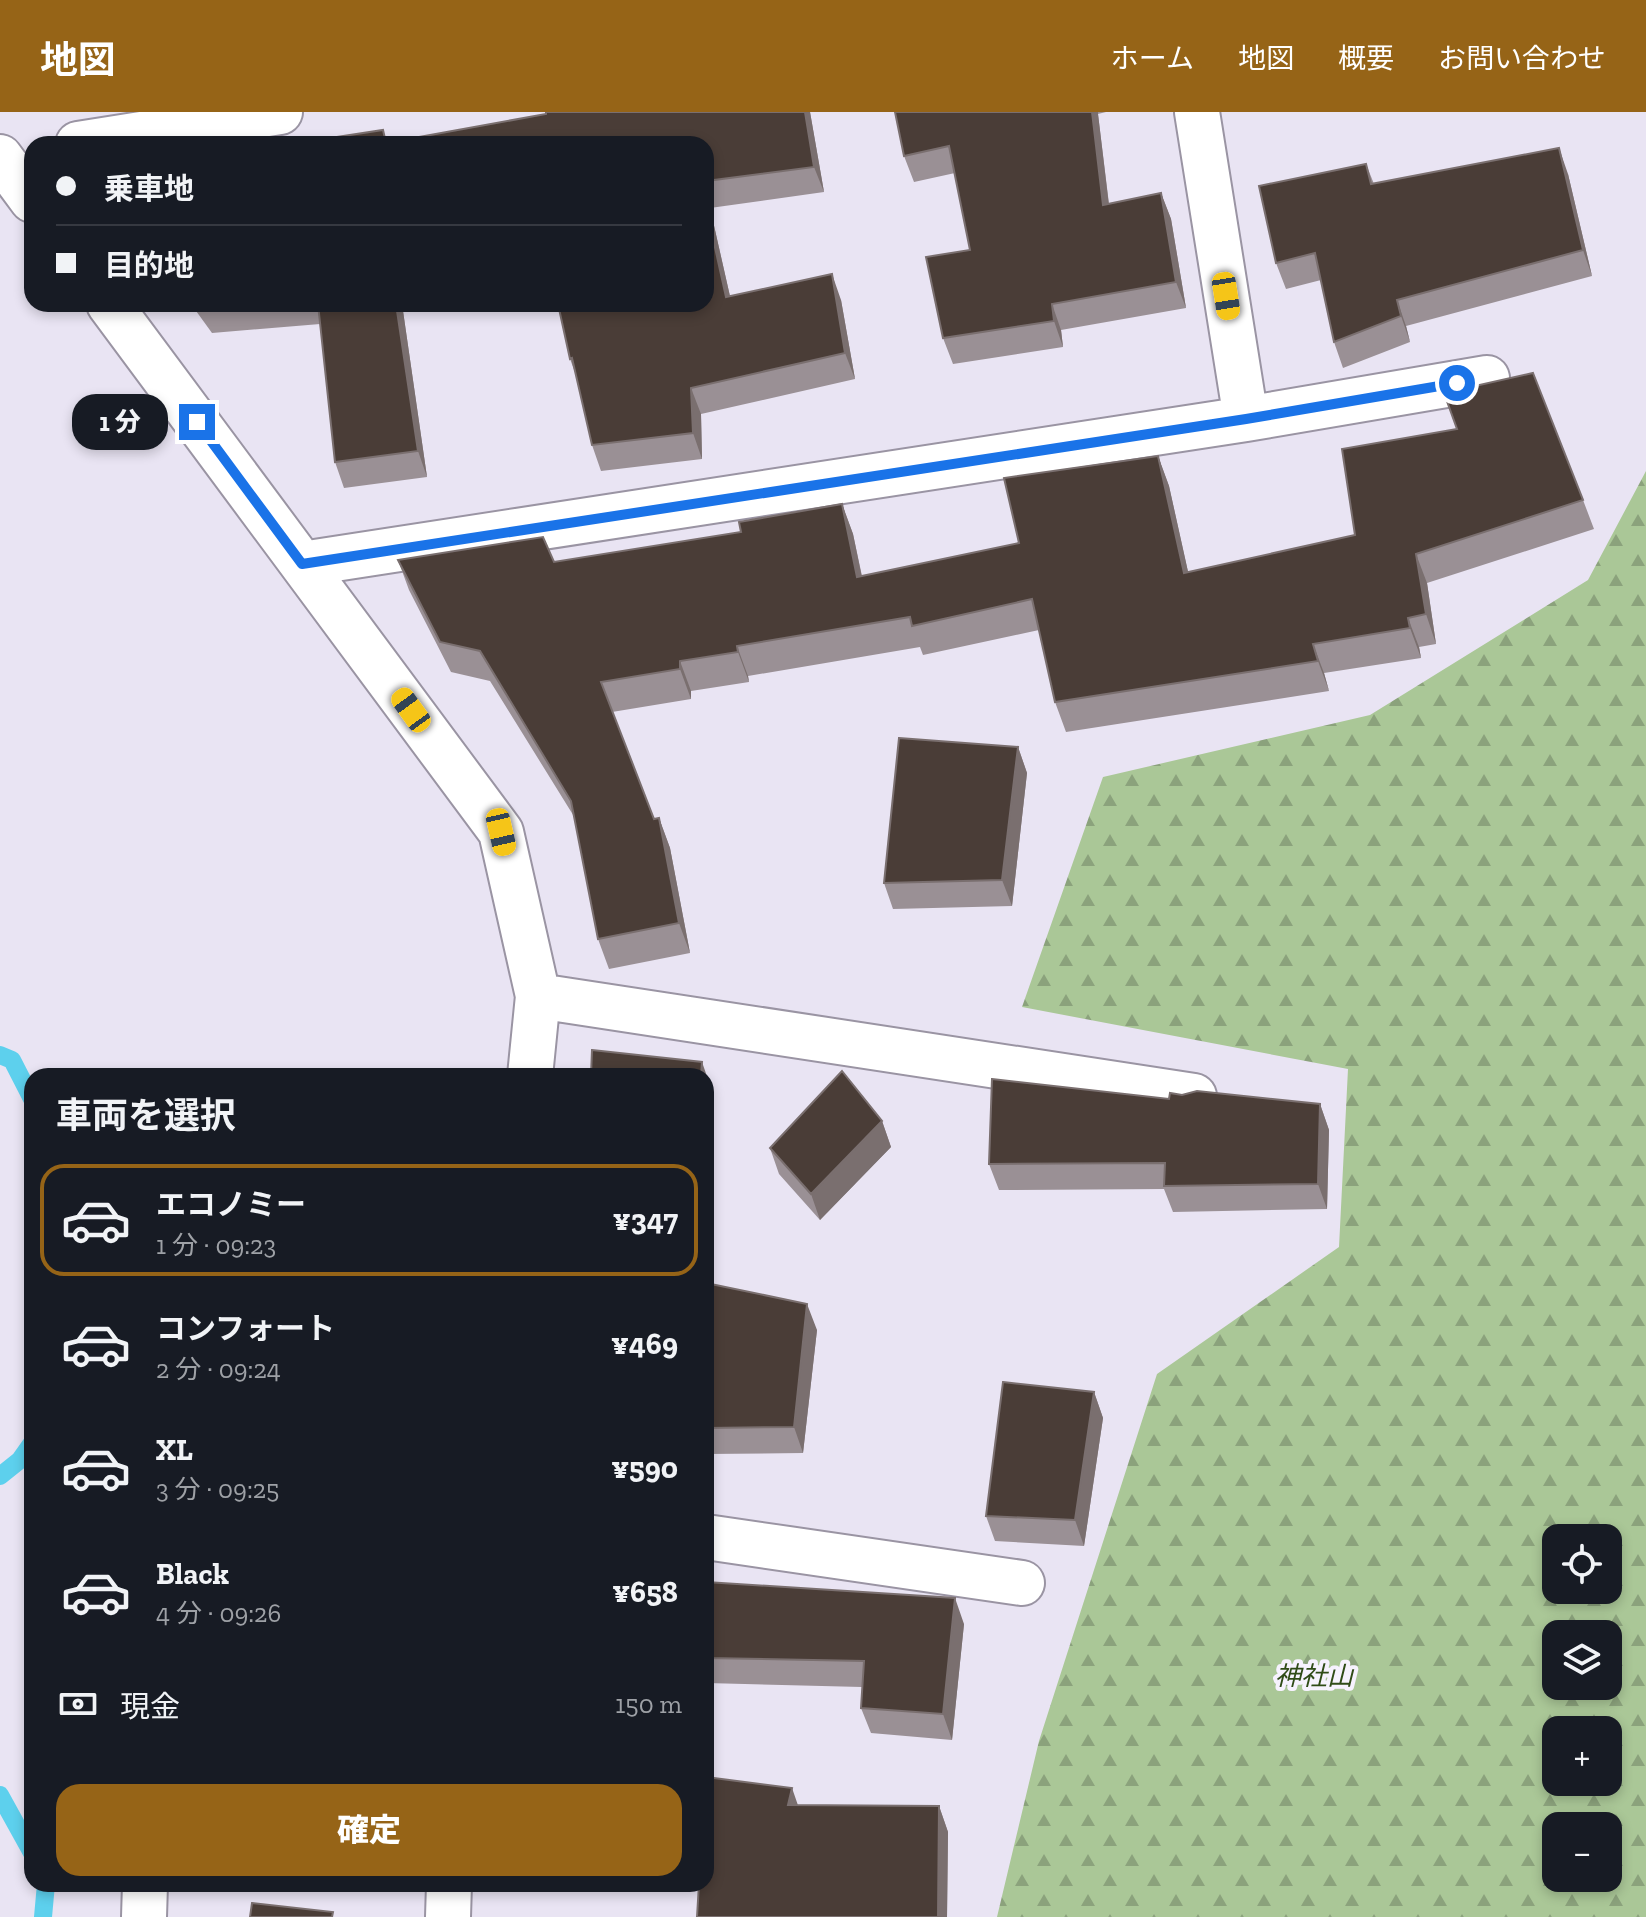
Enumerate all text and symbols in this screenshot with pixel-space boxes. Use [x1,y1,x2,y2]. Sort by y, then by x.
text: 地図 [40,37,116,83]
text: ホーム [1111,42,1194,75]
text: 地図 [1238,42,1294,75]
text: 概要 [1338,42,1394,75]
text: お問い合わせ [1438,42,1606,75]
text: 乗車地 [104,171,194,207]
text: 目的地 [104,248,194,284]
car [1210,270,1242,322]
route start [1439,365,1475,401]
callout: 1 分 [73,394,169,450]
route end [179,404,215,440]
text: 1 分 [99,406,141,438]
car [387,684,435,736]
car [484,806,518,858]
text: 車両を選択 [56,1094,236,1137]
icon: car [60,1184,132,1256]
text: エコノミー [156,1187,306,1223]
text: ¥347 [613,1202,678,1238]
text: 1 分 · 09:23 [156,1229,276,1261]
icon: car [60,1308,132,1380]
text: コンフォート [156,1311,335,1347]
text: ¥469 [611,1326,678,1362]
text: 2 分 · 09:24 [156,1353,281,1385]
icon: car [60,1432,132,1504]
text: XL [156,1432,193,1468]
text: ¥590 [611,1450,678,1486]
text: 3 分 · 09:25 [156,1473,279,1505]
map controls [1542,1524,1622,1892]
button: locate [1542,1524,1622,1604]
icon: car [60,1556,132,1628]
text: Black [156,1556,229,1592]
text: ¥658 [612,1574,678,1610]
text: 4 分 · 09:26 [156,1597,281,1629]
button: layers [1542,1620,1622,1700]
park label: 神社山 [1275,1660,1355,1692]
icon: cash [56,1682,100,1726]
text: 150 m [615,1688,682,1720]
text: 現金 [120,1689,180,1725]
button: + [1542,1716,1622,1796]
button: 確定 [56,1784,682,1876]
button: − [1542,1812,1622,1892]

